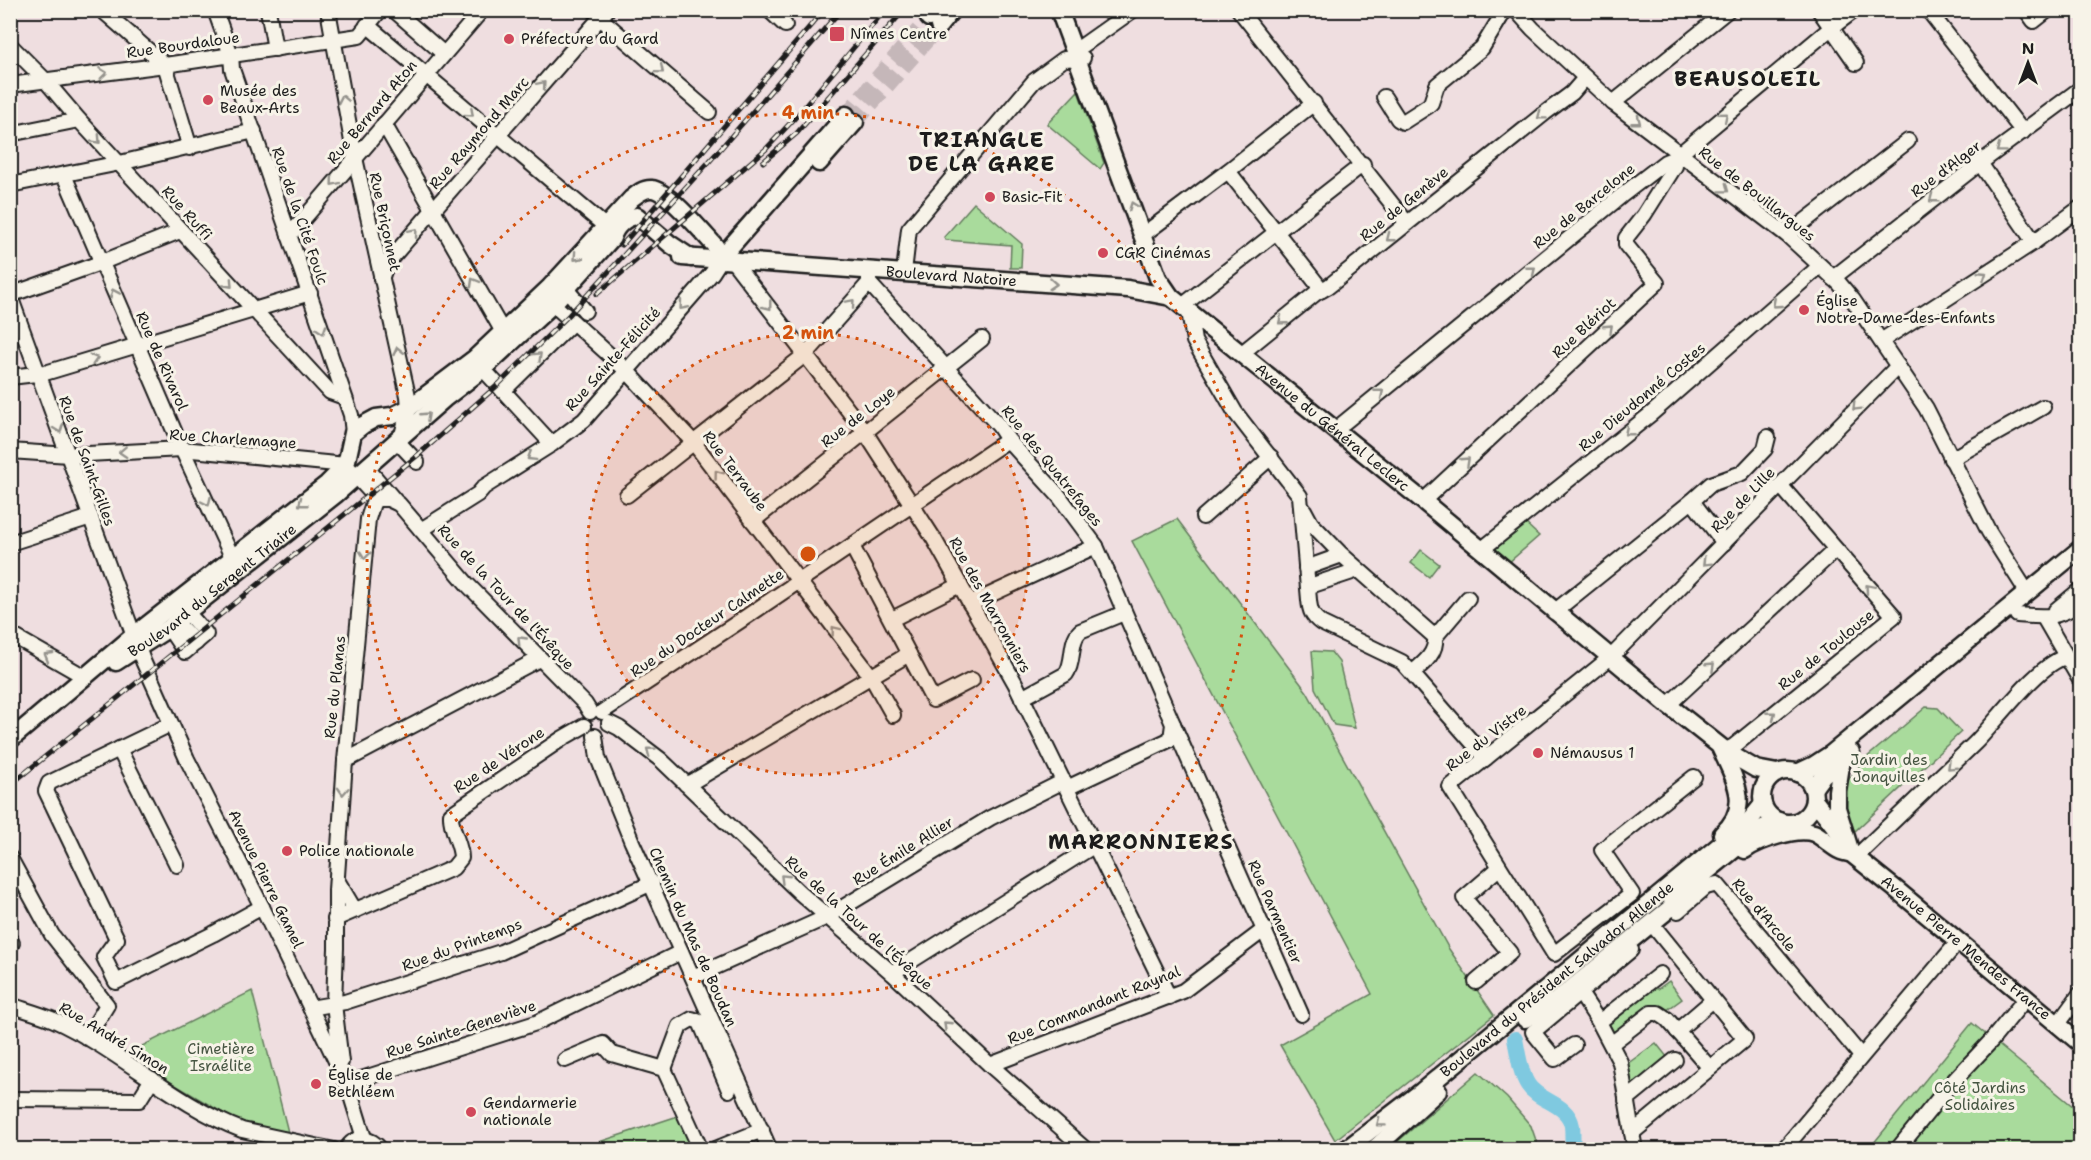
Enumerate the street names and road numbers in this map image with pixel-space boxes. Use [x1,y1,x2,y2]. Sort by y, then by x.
street label: Rue Bourdaloue [125,27,241,63]
street label: Rue Bernard Aton [323,56,421,168]
street label: Rue Raymond Marc [425,73,533,193]
street label: Rue d'Alger [1907,136,1985,202]
street label: Rue de Bouillargues [1694,142,1820,246]
street label: Rue de la Cité Foulc [267,144,333,288]
street label: Rue de Barcelone [1529,159,1639,253]
street label: Rue de Genève [1356,162,1452,246]
street label: Rue Briçonnet [365,171,405,273]
street label: Rue Ruffi [157,182,217,244]
street label: Boulevard Natoire [885,262,1018,291]
street label: Rue Blériot [1548,293,1620,363]
street label: Rue Sainte-Félicité [561,303,665,415]
street label: Rue de Rivarol [131,308,193,414]
street label: Rue Dieudonné Costes [1574,338,1710,456]
street label: Avenue du Général Leclerc [1251,359,1414,496]
street label: Rue de Loye [817,382,899,452]
street label: Rue de Saint-Gilles [54,393,120,529]
street label: Rue des Quatrefages [997,401,1107,531]
street label: Rue Charlemagne [169,425,297,453]
street label: Rue Terraube [698,427,772,515]
street label: Rue de Lille [1706,463,1780,537]
street label: Boulevard du Sergent Triaire [124,519,301,662]
street label: Rue de la Tour de l'Évêque [433,519,580,674]
street label: Rue des Marronniers [944,534,1036,676]
street label: Rue du Docteur Calmette [626,564,788,682]
street label: Rue de Toulouse [1774,605,1878,695]
street label: Rue du Planas [320,634,350,740]
street label: Rue du Vistre [1441,700,1531,776]
street label: Rue de Vérone [450,722,548,798]
street label: Avenue Pierre Gamel [224,806,308,952]
street label: Rue Émile Allier [848,811,957,890]
street label: Chemin du Mas de Boudan [644,844,742,1030]
street label: Rue de la Tour de l'Évêque [781,851,938,995]
street label: Rue Parmentier [1243,857,1307,967]
street label: Avenue Pierre Mendes France [1877,871,2055,1025]
street label: Rue d'Arcole [1727,874,1801,956]
street label: Boulevard du Président Salvador Allende [1436,877,1678,1082]
street label: Rue du Printemps [399,914,525,976]
street label: Rue Commandant Raynal [1005,961,1184,1049]
street label: Rue Sainte-Geneviève [383,995,539,1063]
street label: Rue André Simon [55,997,173,1079]

